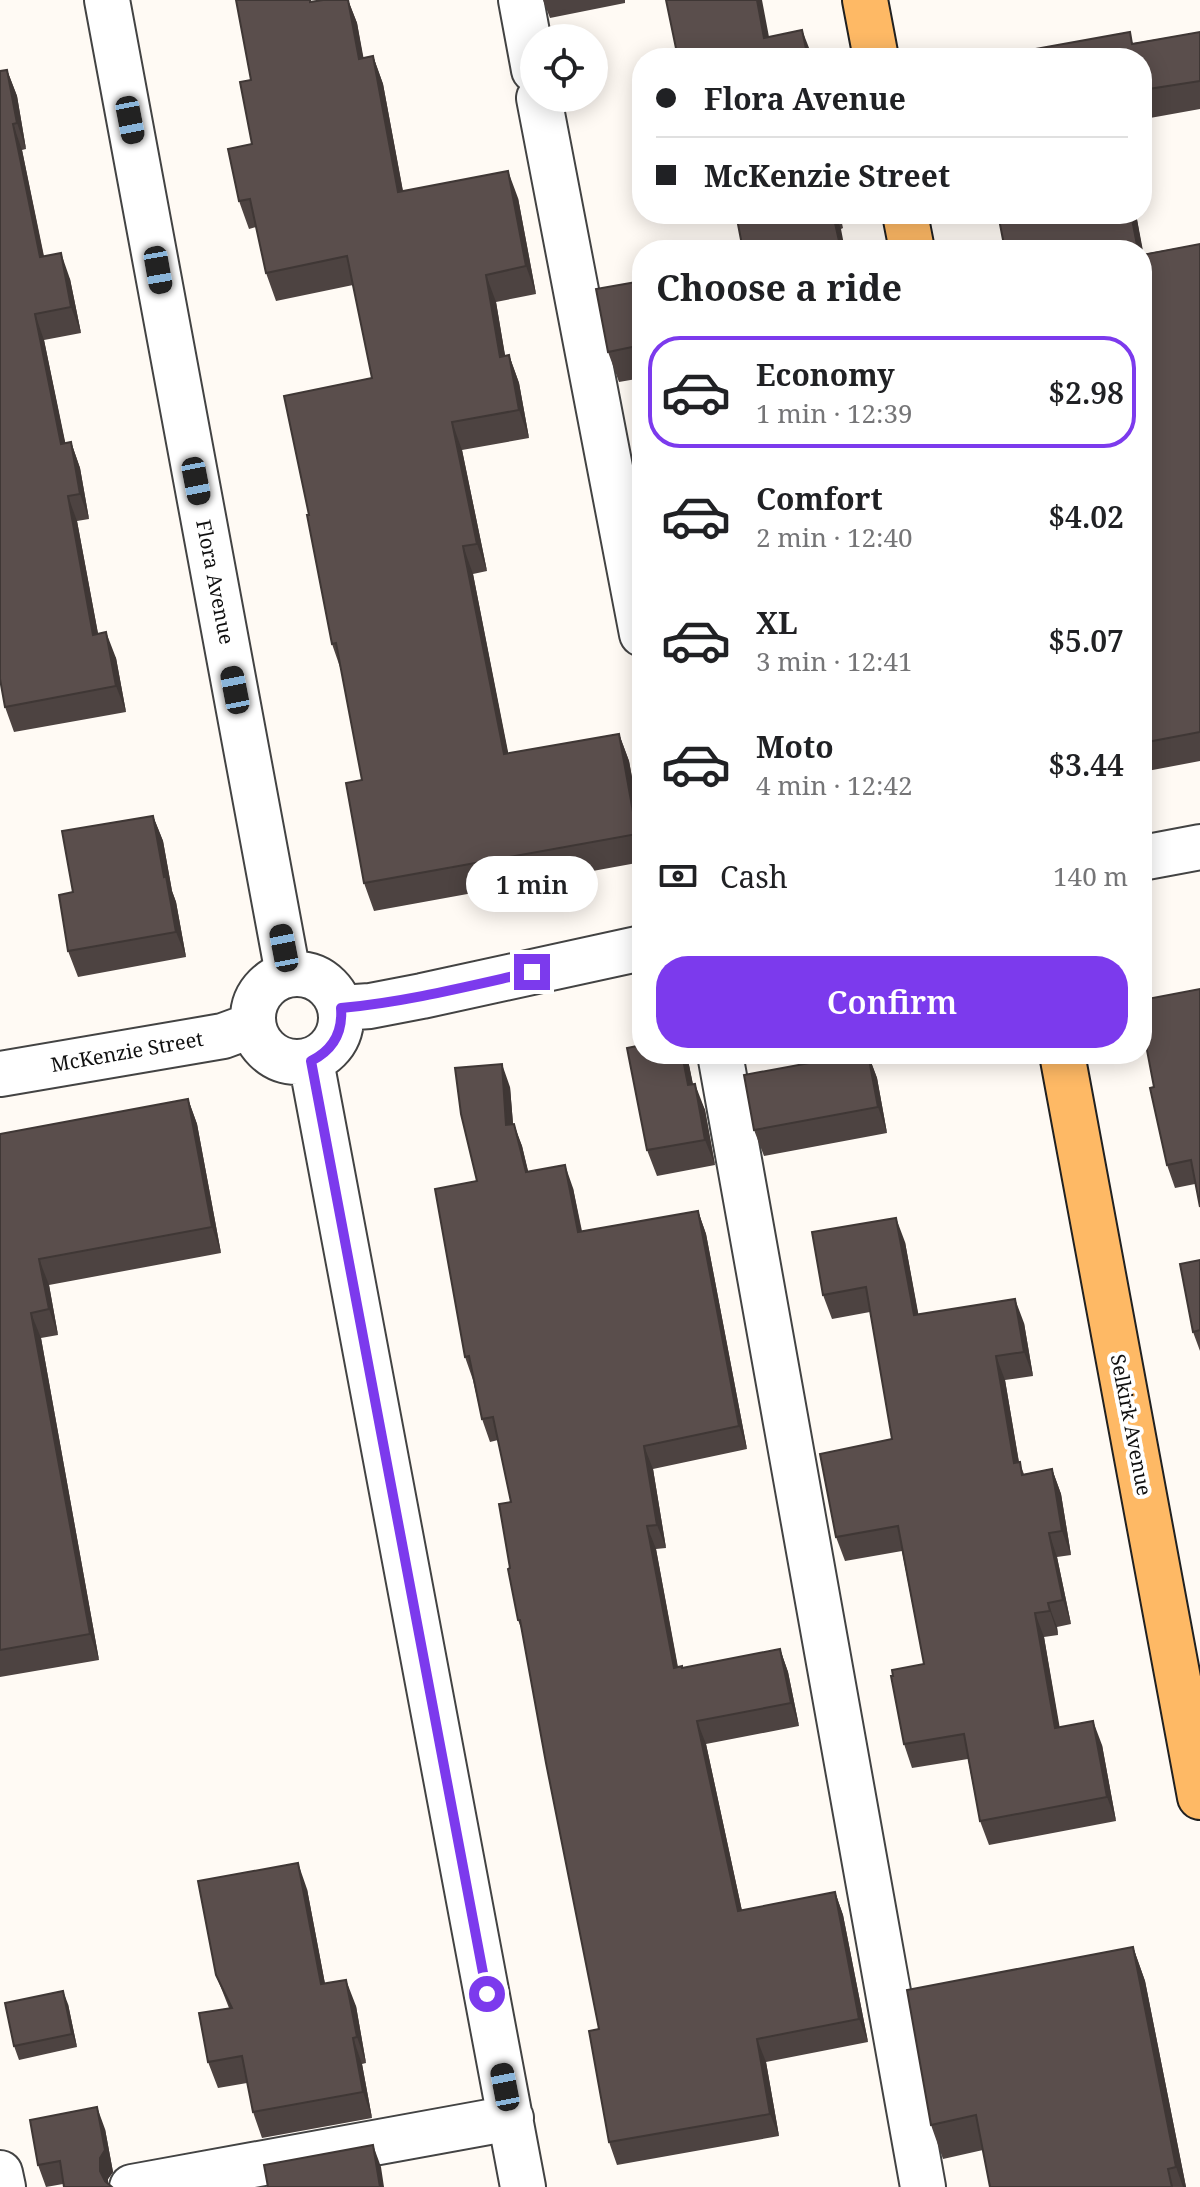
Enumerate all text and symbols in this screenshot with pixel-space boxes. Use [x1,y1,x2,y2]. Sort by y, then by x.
map controls [520,24,608,112]
button: locate [520,24,608,112]
text: Flora Avenue [704,78,906,119]
car [114,94,146,146]
text: McKenzie Street [704,155,950,196]
car [142,244,174,296]
text: Choose a ride [656,263,902,312]
text: Economy [756,354,895,395]
icon: car [660,356,732,428]
text: $2.98 [1048,372,1124,413]
text: 1 min · 12:39 [756,395,913,431]
car [180,455,212,507]
text: Comfort [756,478,883,519]
icon: car [660,480,732,552]
text: $4.02 [1048,496,1124,537]
street label: Flora Avenue [190,517,241,647]
text: 2 min · 12:40 [756,519,913,555]
text: XL [756,602,798,643]
icon: car [660,604,732,676]
text: $5.07 [1048,620,1124,661]
text: 3 min · 12:41 [756,643,913,679]
car [219,664,251,716]
text: Moto [756,726,834,767]
icon: car [660,728,732,800]
text: $3.44 [1048,744,1124,785]
text: 4 min · 12:42 [756,767,913,803]
icon: cash [656,854,700,898]
callout: 1 min [466,856,598,912]
text: Cash [720,856,788,897]
text: 140 m [1053,858,1128,894]
text: 1 min [496,866,568,902]
car [268,922,300,974]
route end [514,954,550,990]
button: Confirm [656,956,1128,1048]
street label: McKenzie Street [49,1025,205,1078]
street label: Selkirk Avenue [1105,1352,1158,1498]
route start [469,1976,505,2012]
car [489,2061,521,2113]

